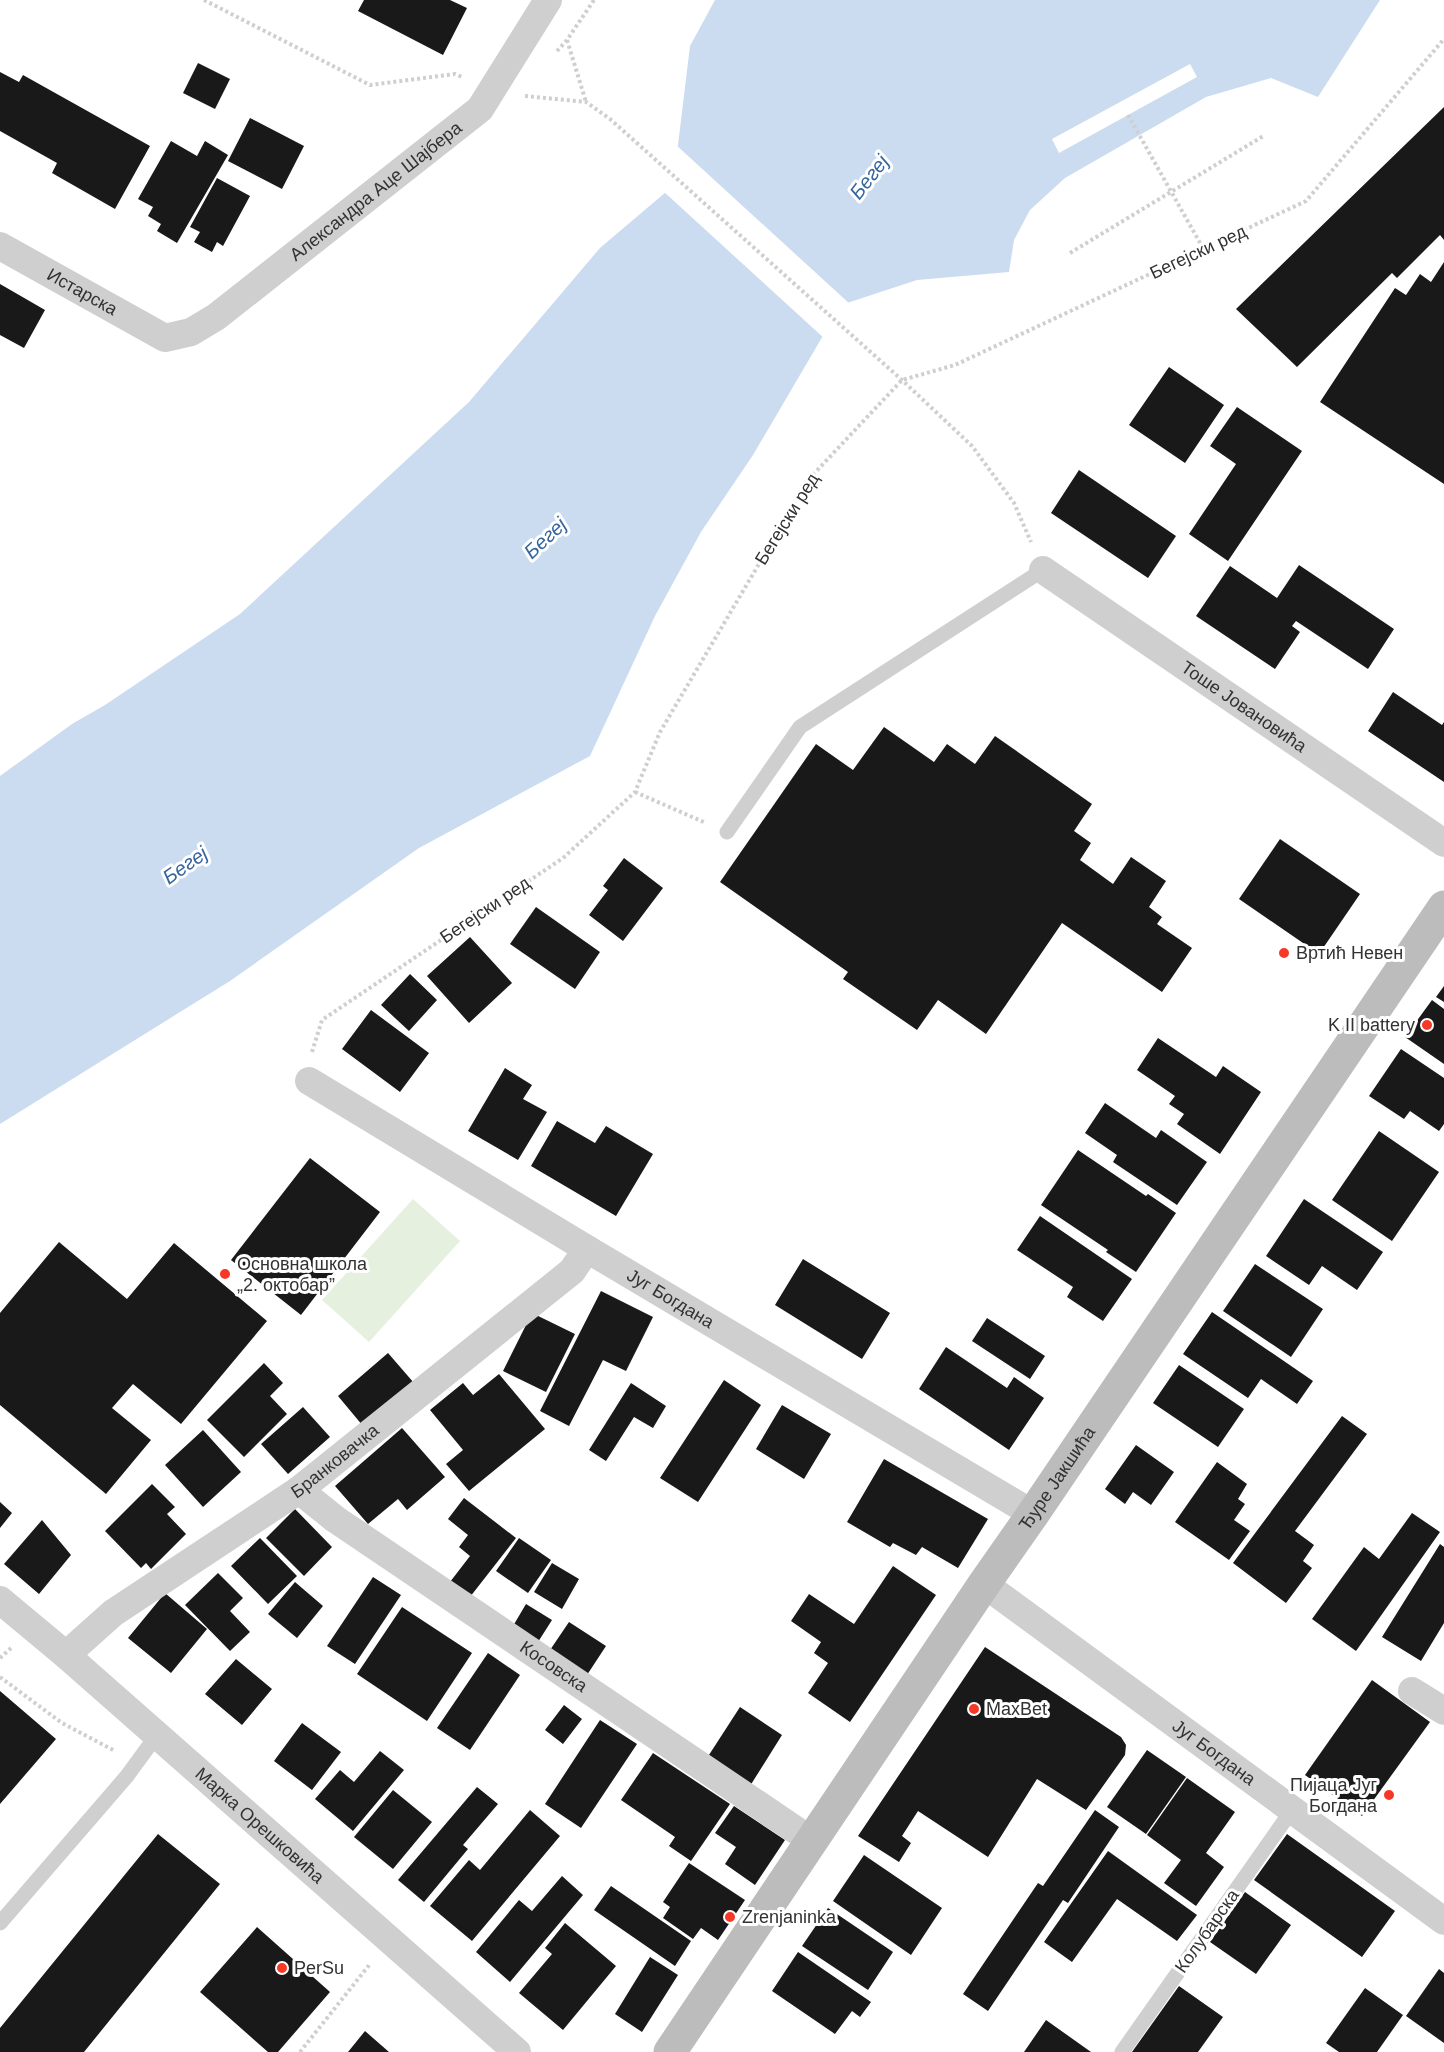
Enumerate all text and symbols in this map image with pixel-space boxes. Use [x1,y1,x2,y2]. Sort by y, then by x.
street label: Александра Аце Шајбера [286,117,466,265]
water label: Бегеј [845,150,893,203]
street label: Бегејски ред [1147,221,1250,283]
street label: Истарска [43,264,122,320]
street label: Бегејски ред [751,469,823,568]
water label: Бегеј [519,513,571,563]
street label: Тоше Јовановића [1177,657,1311,757]
water label: Бегеј [158,842,212,888]
street label: Бегејски ред [436,872,534,947]
place label: Вртић Невен [1296,943,1403,963]
marker: Вртић Невен [1277,946,1291,960]
place label: K II battery [1328,1015,1415,1035]
marker: K II battery [1420,1018,1434,1032]
place label: Основна школа „2. октобар” [237,1254,368,1295]
street label: Југ Богдана [623,1265,718,1333]
marker: Основна школа „2. октобар” [218,1267,232,1281]
street label: Бранковачка [287,1419,383,1502]
street label: Ђуре Јакшића [1015,1422,1100,1534]
street label: Косовска [516,1637,592,1697]
place label: MaxBet [986,1699,1047,1719]
marker: MaxBet [967,1702,981,1716]
street label: Југ Богдана [1169,1715,1260,1790]
street label: Марка Орешковића [191,1764,329,1888]
place label: Пијаца Југ Богдана [1290,1775,1378,1816]
marker: Пијаца Југ Богдана [1382,1788,1396,1802]
street label: Колубарска [1171,1885,1244,1976]
place label: Zrenjaninka [742,1907,837,1927]
marker: Zrenjaninka [723,1910,737,1924]
place label: PerSu [294,1958,344,1978]
marker: PerSu [275,1961,289,1975]

